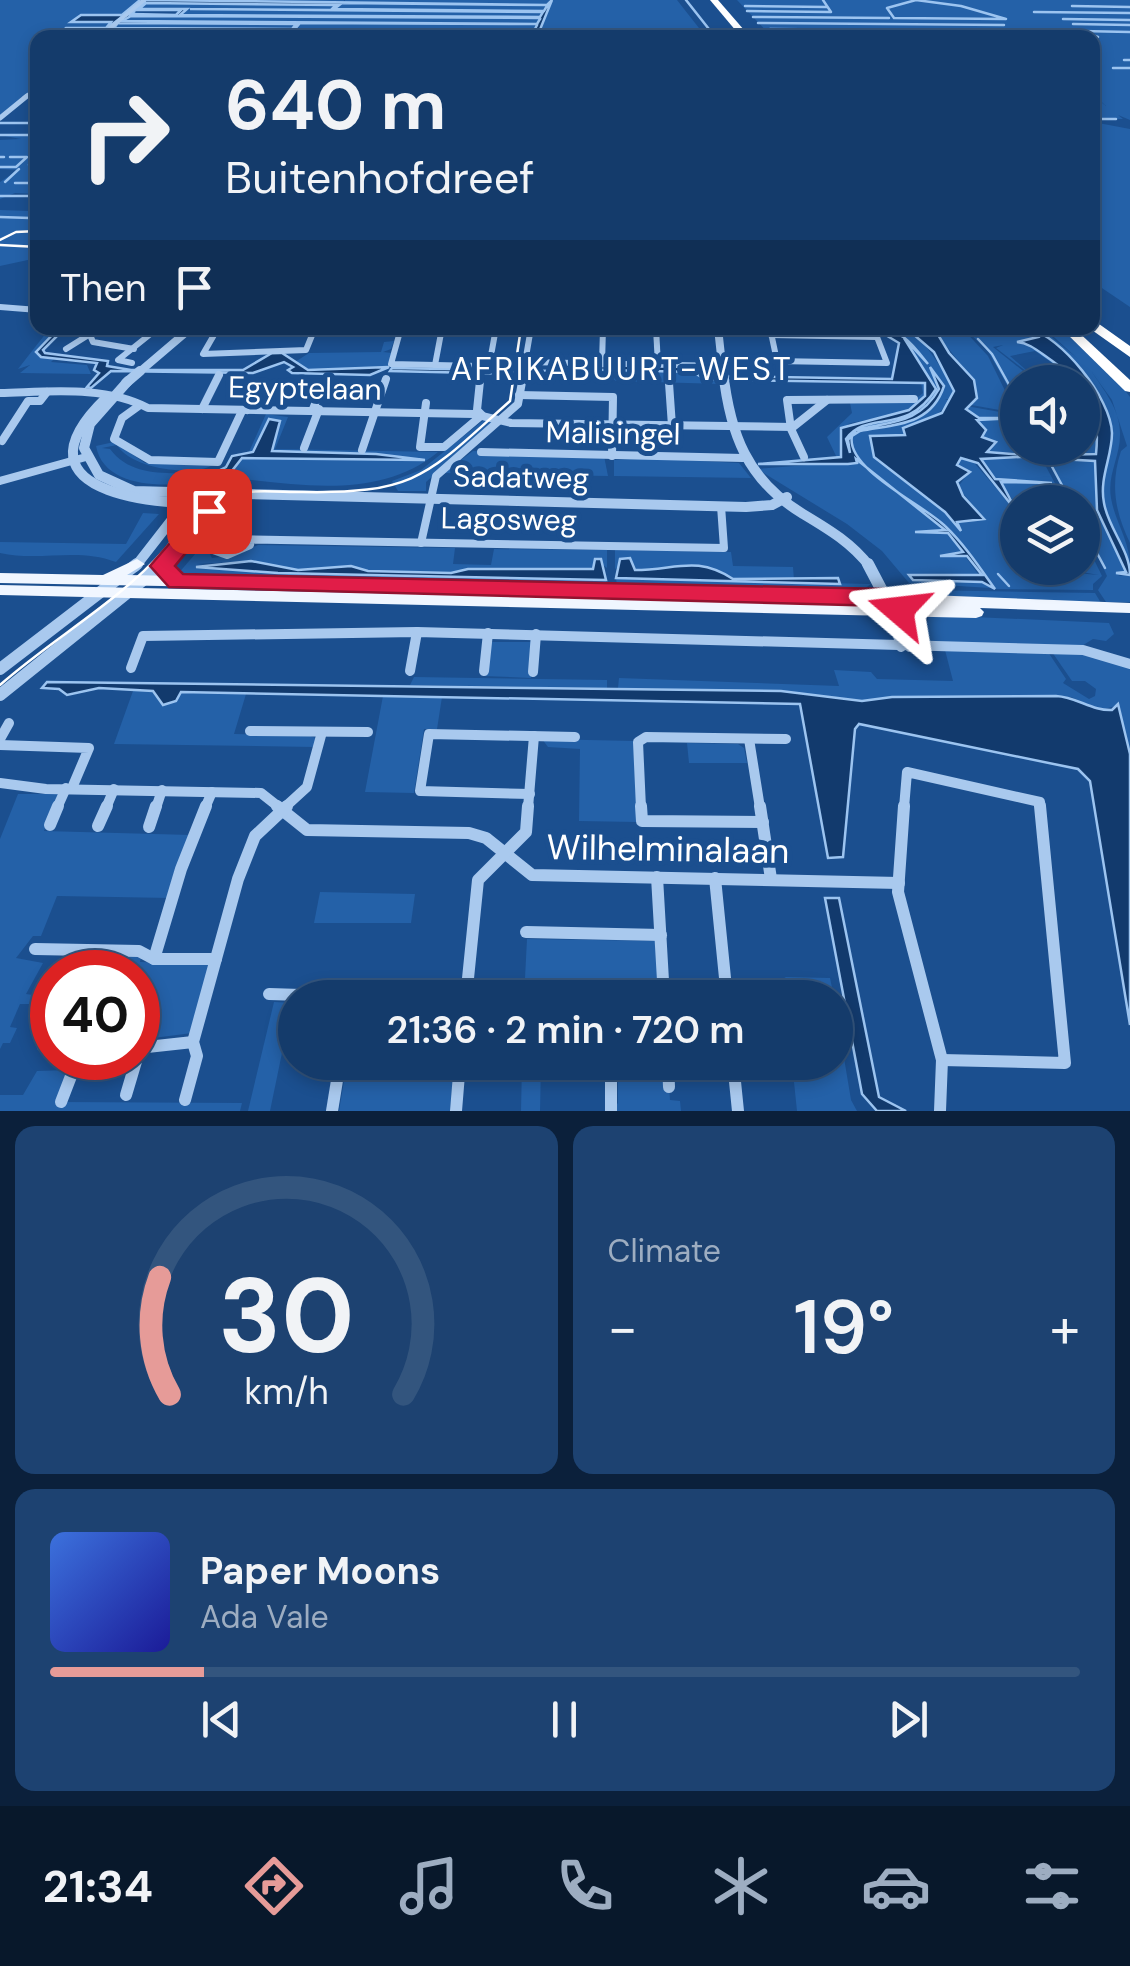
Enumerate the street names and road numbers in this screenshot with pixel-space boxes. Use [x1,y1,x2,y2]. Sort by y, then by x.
street label: Egyptelaan [228,367,382,409]
street label: Malisingel [545,412,681,454]
street label: Sadatweg [453,456,589,498]
street label: Lagosweg [440,498,578,540]
street label: Wilhelminalaan [546,824,790,874]

